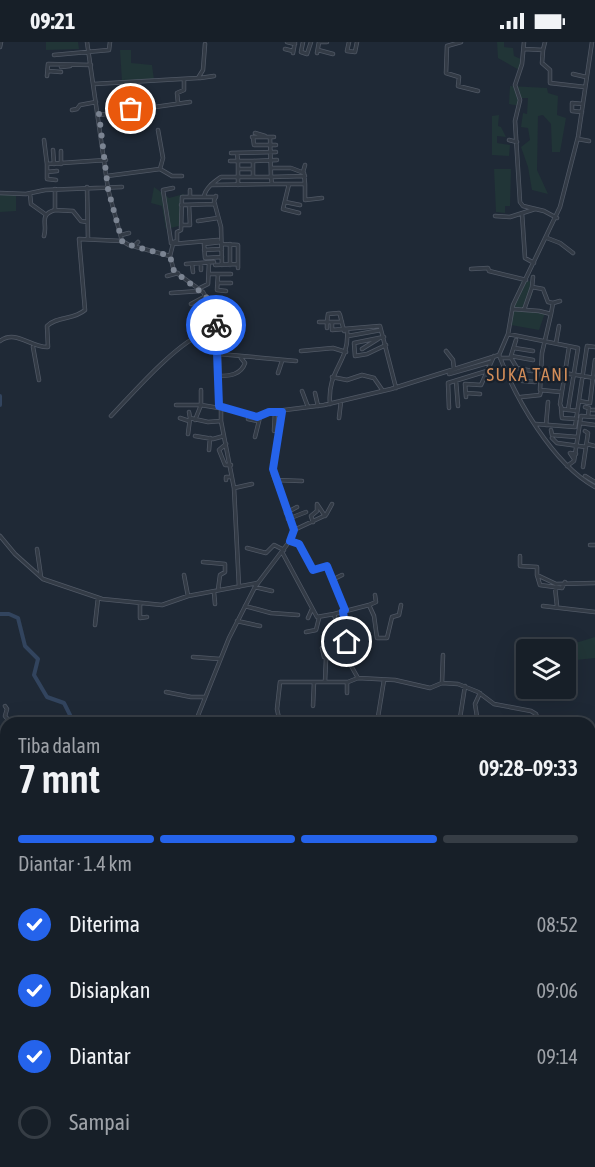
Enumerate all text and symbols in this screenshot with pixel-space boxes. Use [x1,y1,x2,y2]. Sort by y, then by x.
text: 09:21 [30,8,75,34]
pin [105,83,156,134]
icon: bag [114,92,147,125]
courier [186,295,246,355]
icon: bike [200,309,233,342]
district label: SUKA TANI [487,364,570,385]
pin [321,616,372,667]
icon: home [330,625,363,658]
map controls [516,639,576,699]
button: layers [516,639,576,699]
text: Tiba dalam [18,734,100,757]
text: 09:28–09:33 [479,755,578,781]
text: 7 mnt [18,757,100,801]
text: Diantar · 1.4 km [18,852,132,875]
icon: check [18,908,51,941]
text: Diterima [69,911,140,937]
text: 08:52 [537,913,578,936]
icon: check [18,974,51,1007]
text: Disiapkan [69,977,150,1003]
text: 09:06 [536,979,578,1002]
icon: check [18,1040,51,1073]
text: Diantar [69,1043,130,1069]
text: 09:14 [537,1045,578,1068]
text: Sampai [69,1109,130,1135]

